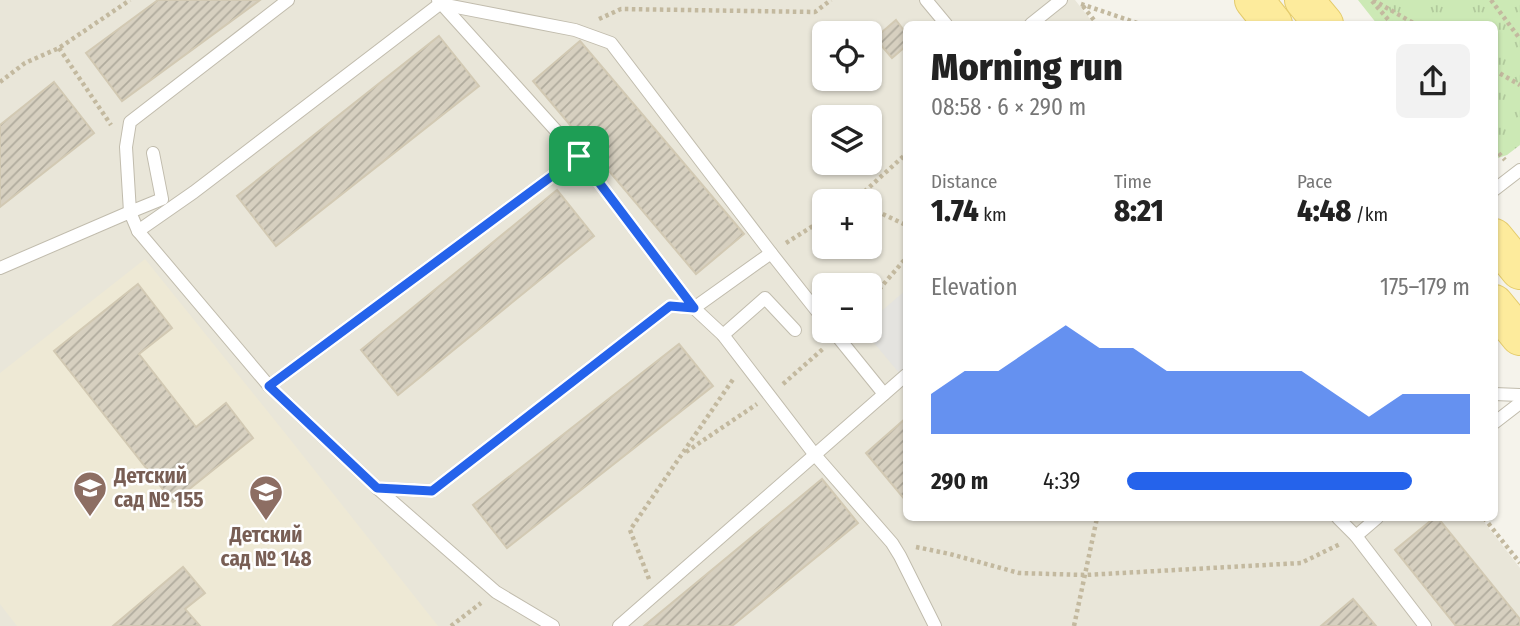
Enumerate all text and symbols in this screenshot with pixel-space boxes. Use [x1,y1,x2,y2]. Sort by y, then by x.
map controls [812,21,882,343]
button: locate [812,21,882,91]
text: Morning run [931,44,1123,90]
button: share [1396,44,1470,118]
text: 08:58 · 6 × 290 m [931,93,1086,121]
button: layers [812,105,882,175]
pin [549,126,609,186]
icon: arrive [560,137,598,175]
text: Distance [931,170,998,193]
text: Time [1114,170,1152,193]
text: Pace [1297,170,1332,193]
button: + [812,189,882,259]
text: 1.74 [931,193,979,229]
text: 8:21 [1114,193,1164,229]
text: 4:48 [1297,193,1351,229]
text: km [979,203,1007,226]
text: /km [1351,203,1388,226]
button: − [812,273,882,343]
text: Elevation [931,273,1018,301]
text: 175–179 m [1380,273,1470,301]
place label: Детский сад № 155 [113,463,204,513]
text: 290 m [931,467,988,495]
text: 4:39 [1043,467,1081,495]
school or university icon: Детский сад № 155 [71,469,109,518]
school or university icon: Детский сад № 148 [247,473,285,522]
place label: Детский сад № 148 [220,522,312,572]

